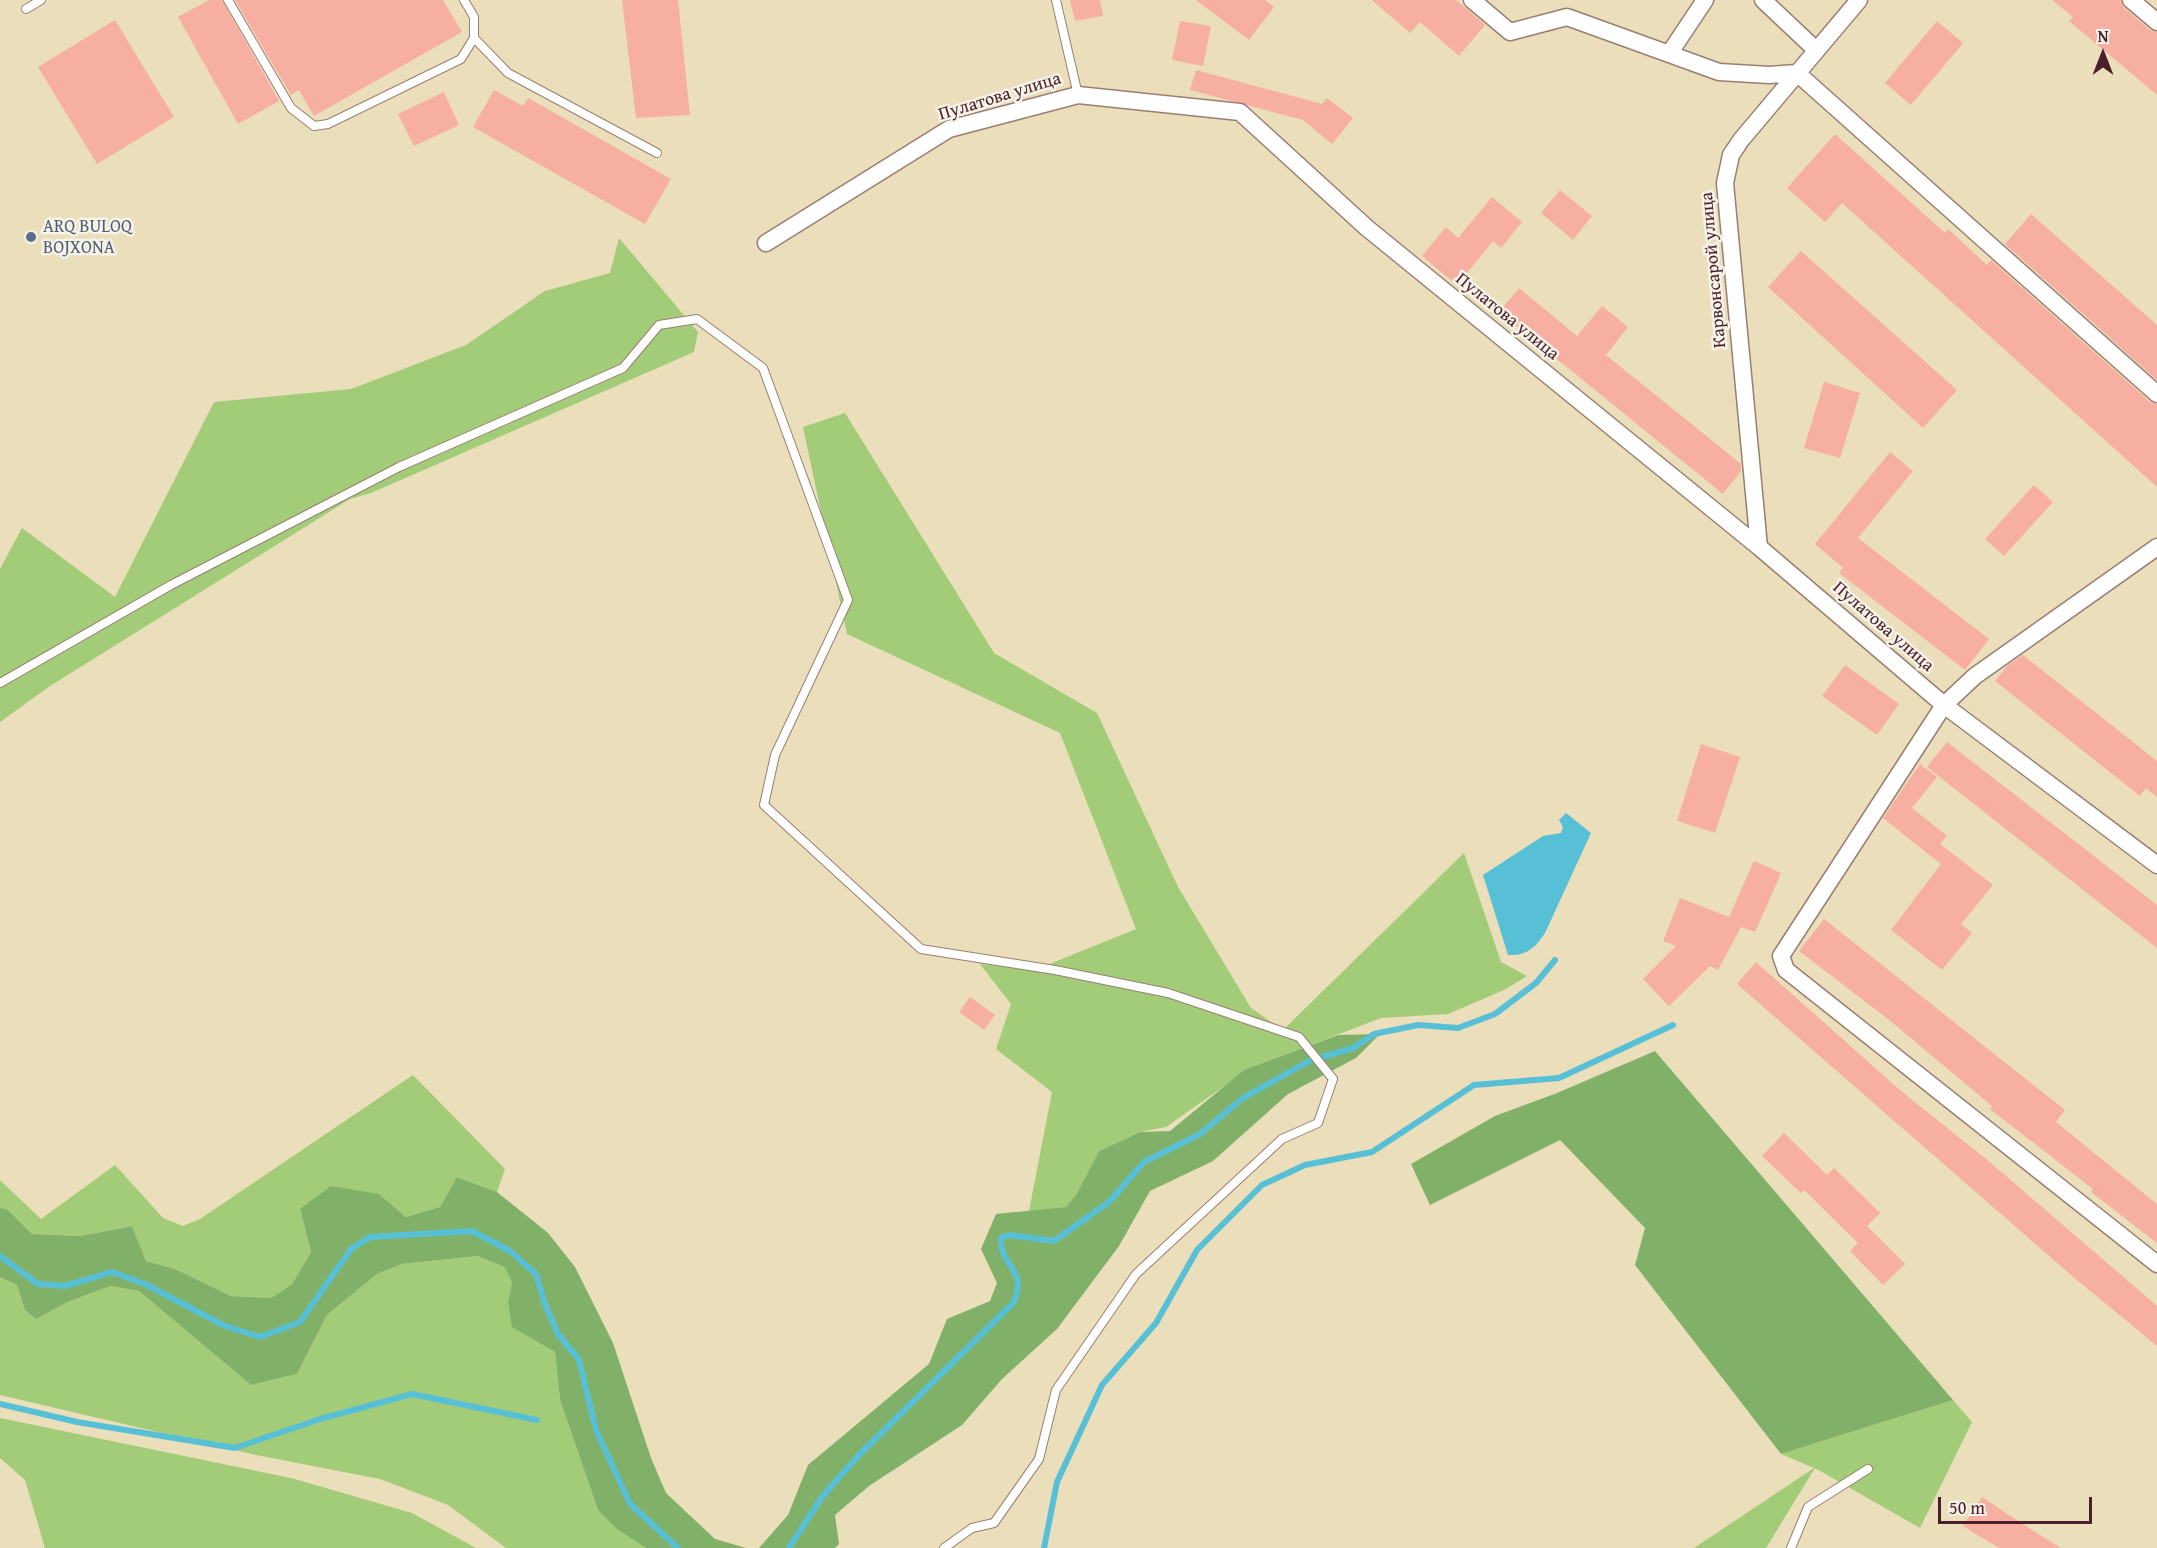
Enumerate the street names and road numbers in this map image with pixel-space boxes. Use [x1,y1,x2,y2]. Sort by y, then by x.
street label: Пулатова улица [936,68,1064,126]
street label: Карвонсарой улица [1696,191,1732,349]
street label: Пулатова улица [1451,269,1563,365]
street label: Пулатова улица [1828,577,1938,677]

